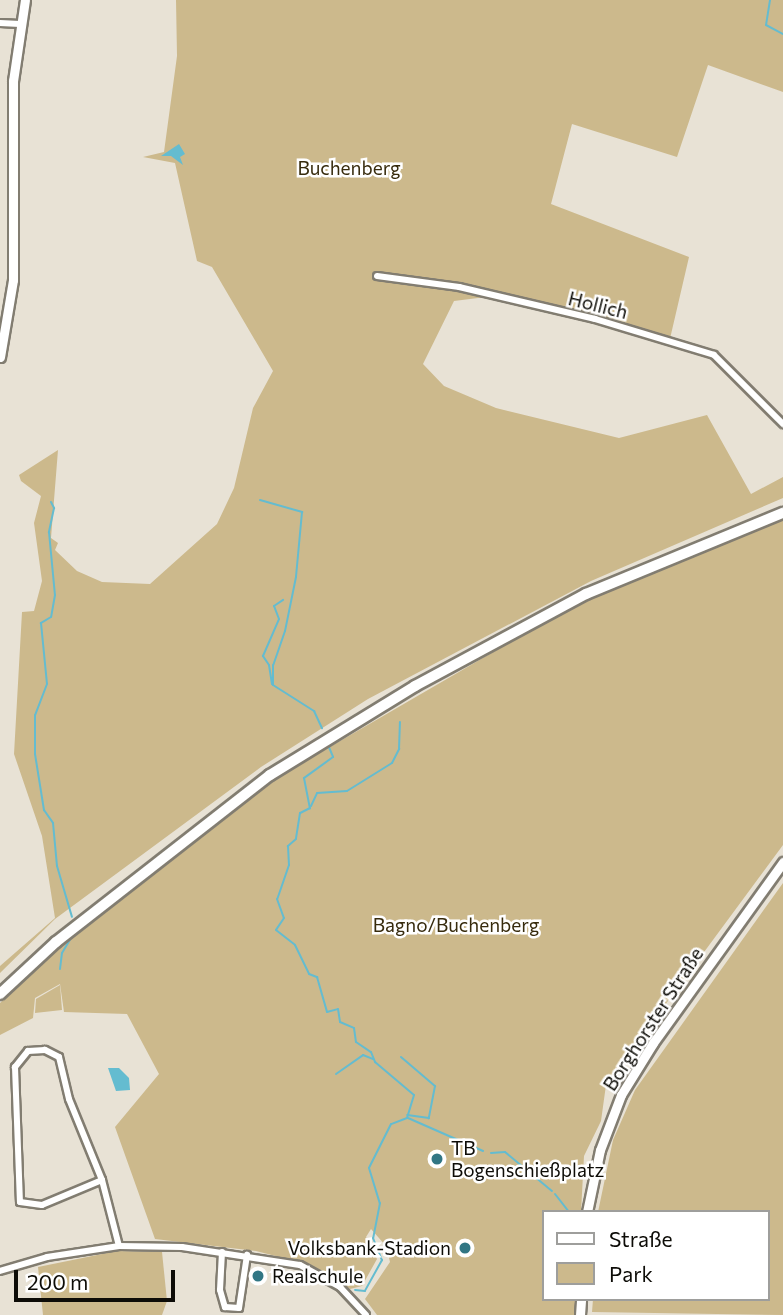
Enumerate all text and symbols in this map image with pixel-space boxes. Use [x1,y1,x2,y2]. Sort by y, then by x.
park label: Buchenberg [297,157,401,179]
street label: Hollich [566,287,630,323]
park label: Bagno/Buchenberg [373,914,539,936]
street label: Borghorster Straße [598,943,708,1095]
place label: TB Bogenschießplatz [451,1137,604,1181]
marker: TB Bogenschießplatz [429,1151,445,1167]
legend [542,1210,769,1301]
text: Straße [609,1226,673,1251]
place label: Volksbank-Stadion [287,1237,451,1259]
marker: Volksbank-Stadion [457,1240,473,1256]
scale bar [18,1256,178,1300]
text: Park [609,1261,653,1286]
place label: Realschule [272,1265,363,1287]
marker: Realschule [250,1268,266,1284]
text: 200 m [27,1269,88,1294]

